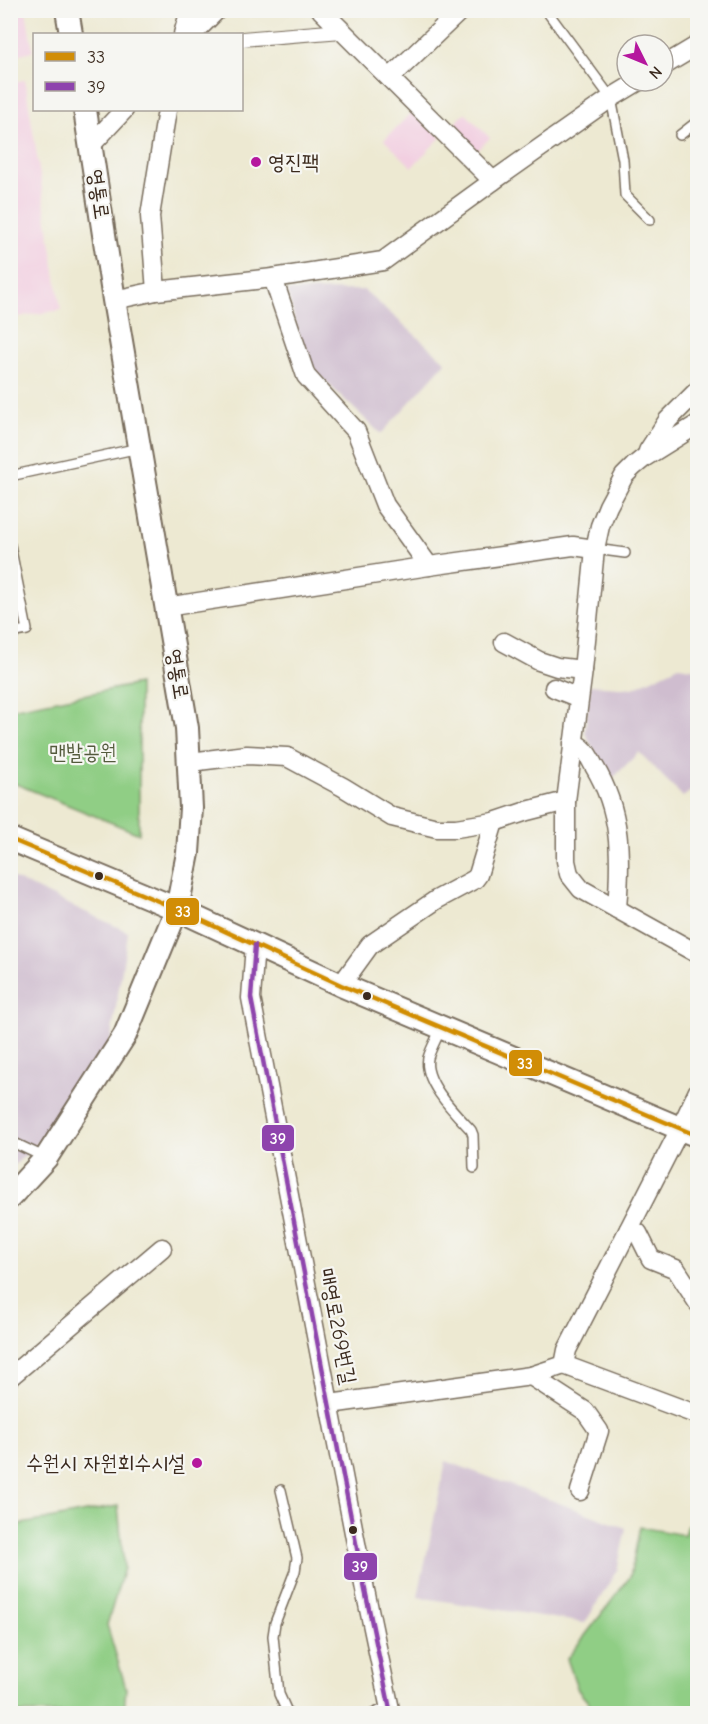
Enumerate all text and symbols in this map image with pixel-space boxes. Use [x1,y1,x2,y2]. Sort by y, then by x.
legend [33,33,243,111]
north arrow [615,33,675,93]
text: 33 [87,47,105,68]
text: N [645,63,665,83]
text: 39 [87,77,106,98]
place label: 영진팩 [268,150,319,174]
marker: 영진팩 [249,155,263,169]
street label: 영통로 [84,167,114,221]
street label: 영통로 [162,647,194,701]
park label: 맨발공원 [49,740,117,764]
unlabelled marker [93,870,105,882]
line badge: 33 [165,897,200,926]
text: 33 [175,903,191,921]
unlabelled marker [361,990,373,1002]
line badge: 33 [508,1049,543,1077]
text: 33 [517,1055,533,1073]
line badge: 39 [261,1124,295,1152]
text: 39 [270,1130,286,1148]
street label: 매영로269번길 [315,1266,361,1386]
place label: 수원시 자원회수시설 [26,1451,185,1475]
marker: 수원시 자원회수시설 [190,1456,204,1470]
unlabelled marker [347,1524,359,1536]
line badge: 39 [343,1552,378,1581]
text: 39 [352,1558,368,1576]

